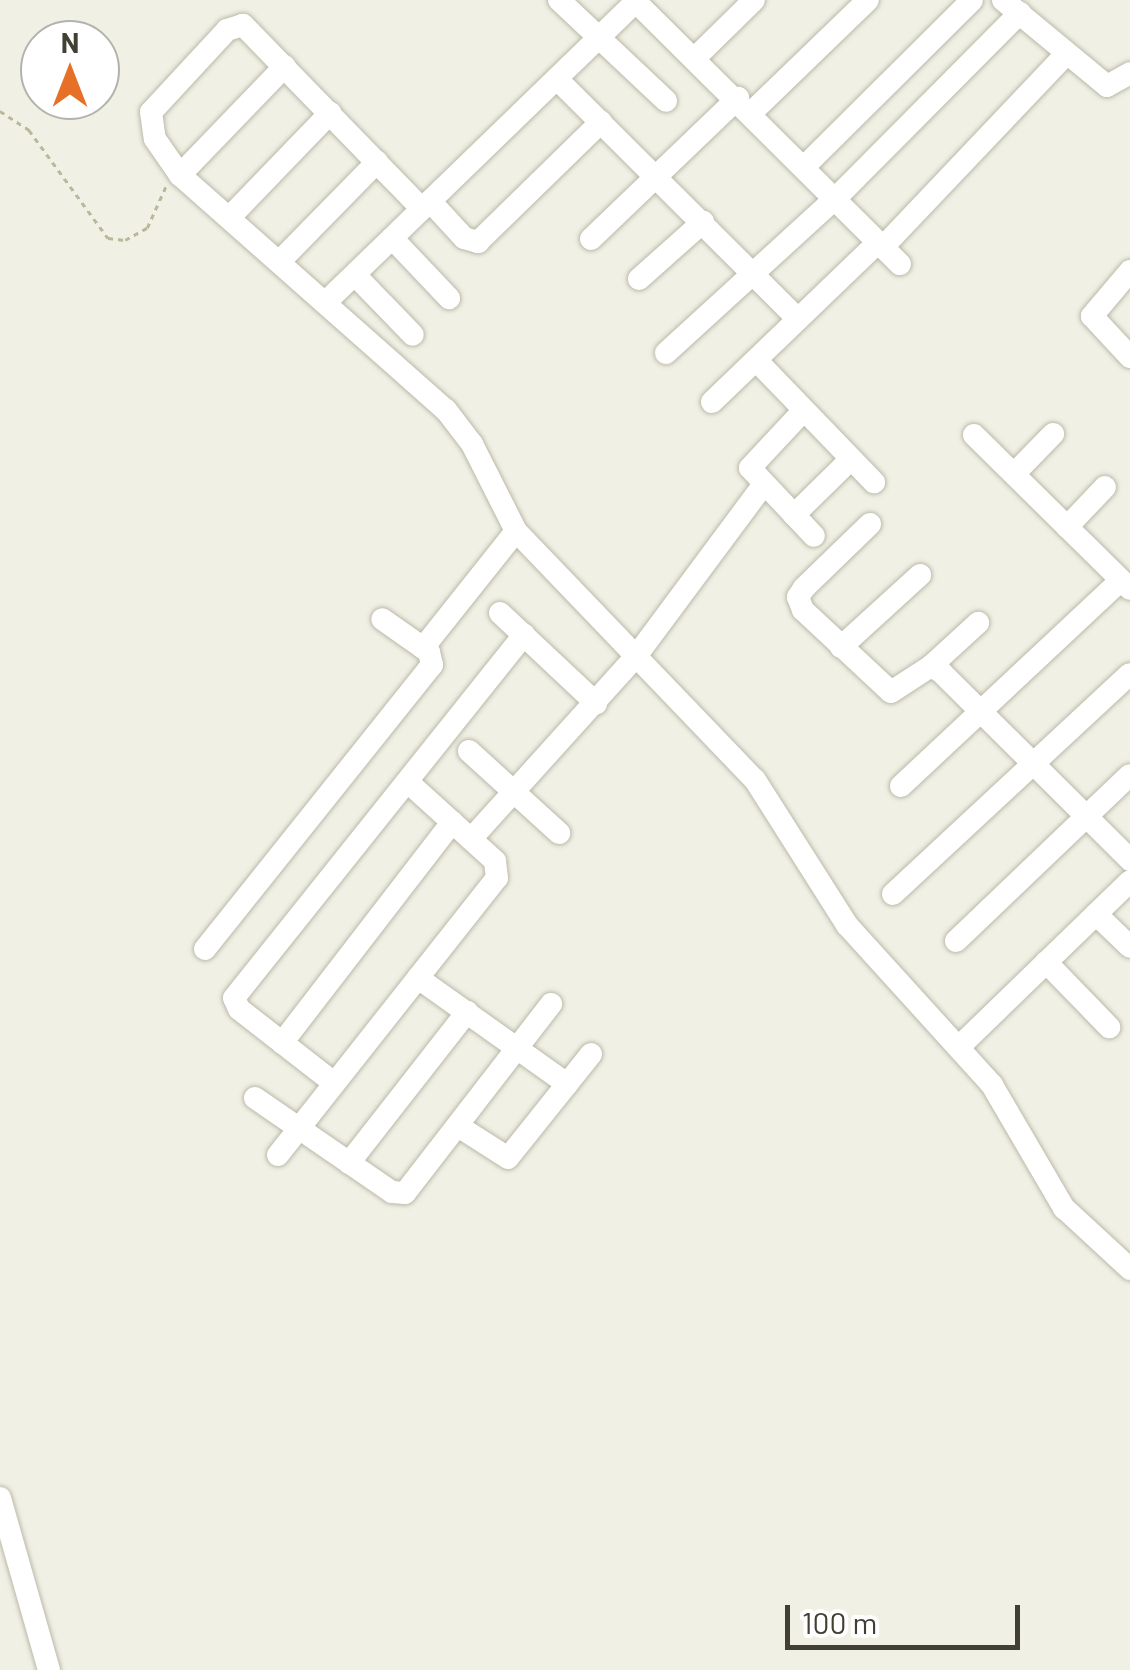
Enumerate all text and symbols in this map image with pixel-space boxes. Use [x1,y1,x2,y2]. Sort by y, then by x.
north arrow [20,20,120,120]
text: N [61,25,79,59]
scale bar [790,1585,1025,1647]
text: 100 m [802,1604,877,1640]

